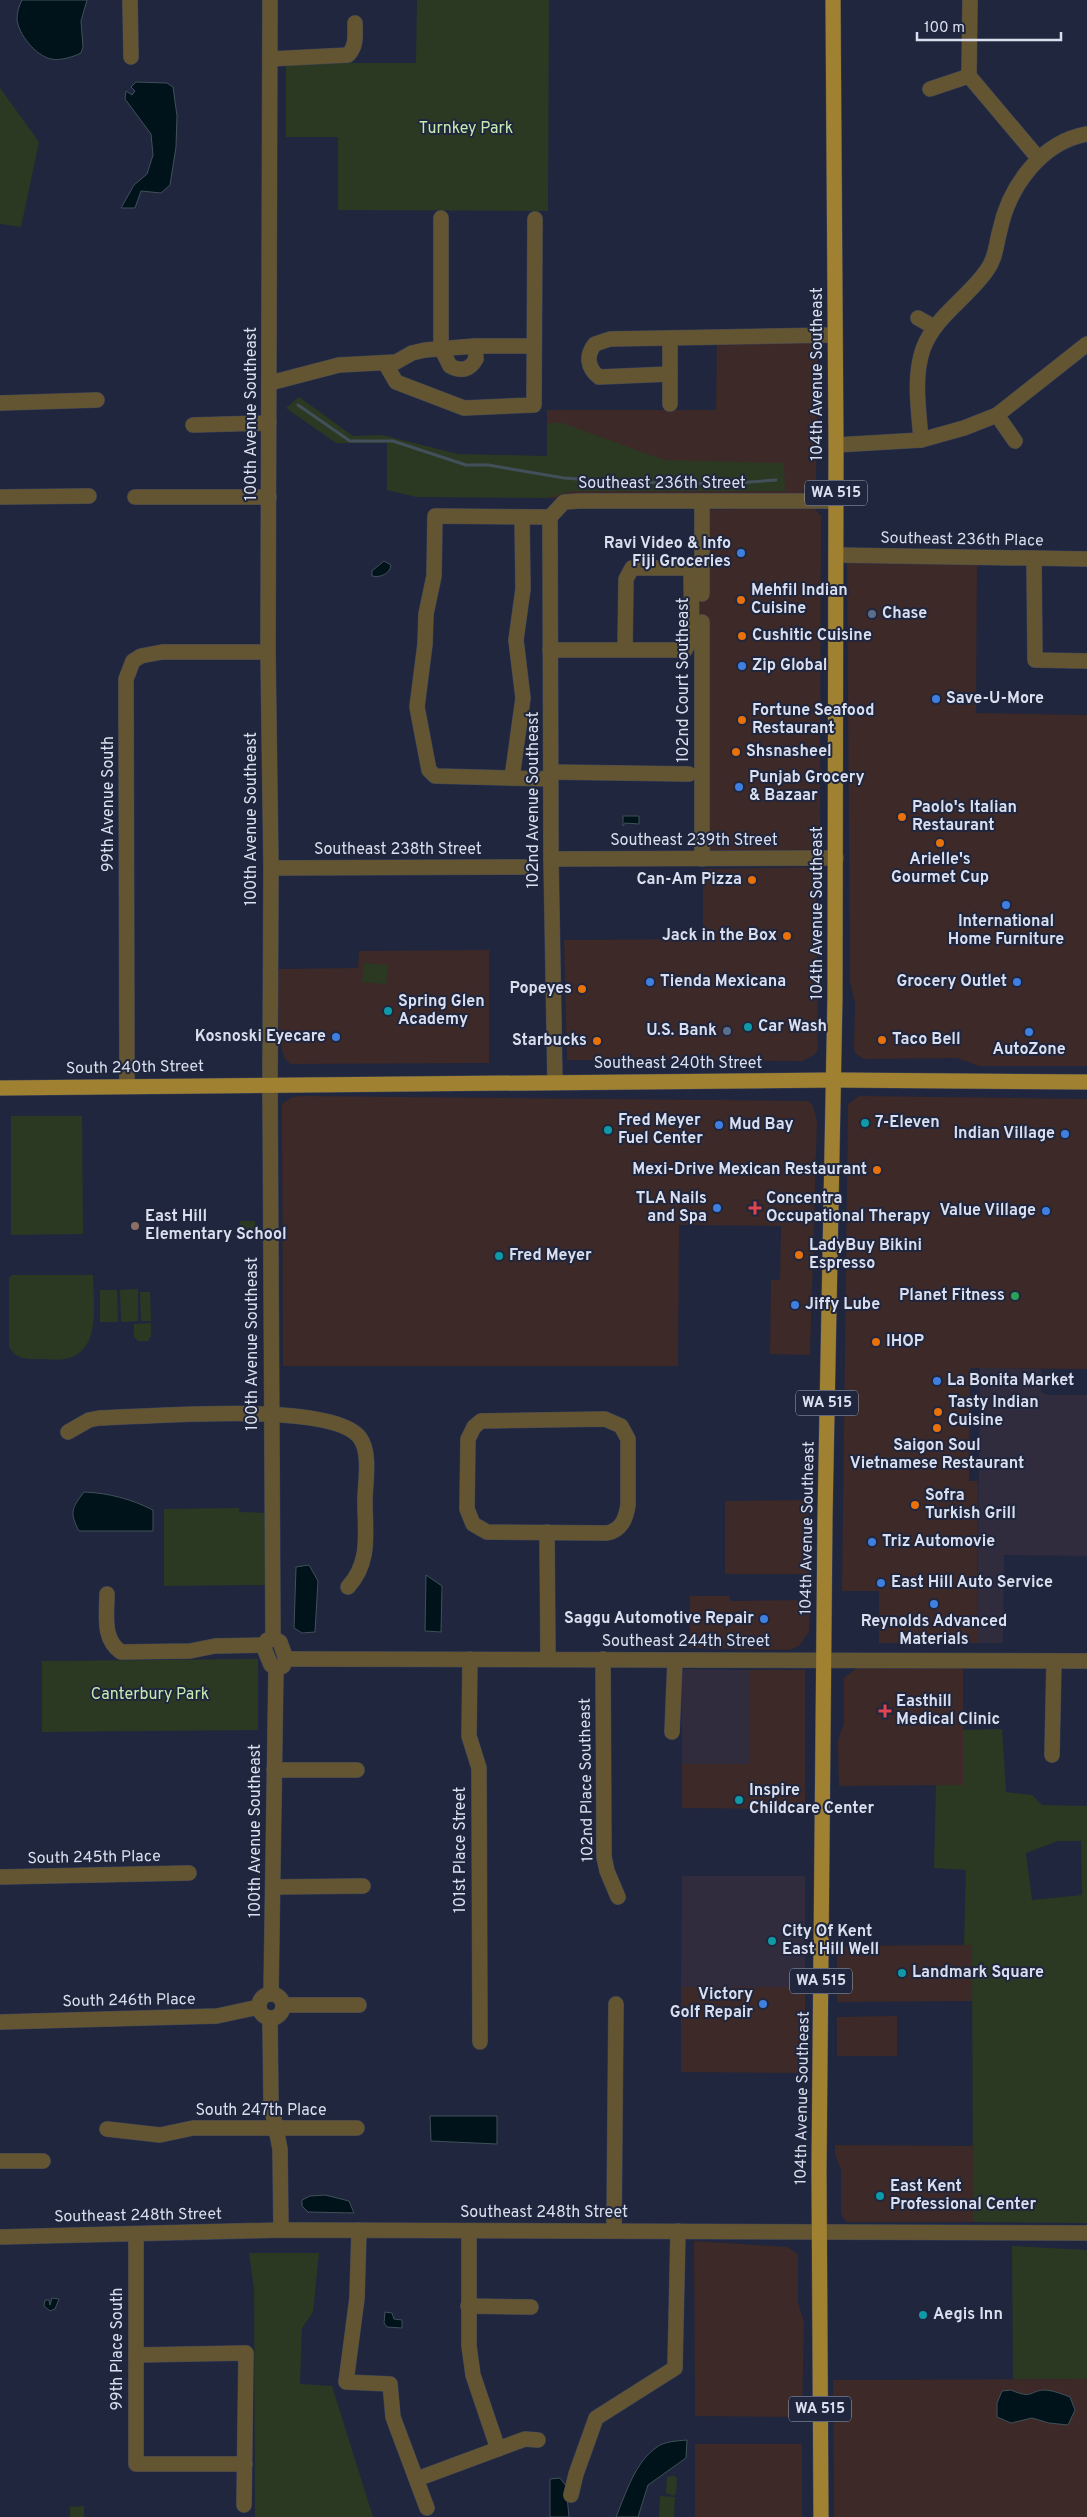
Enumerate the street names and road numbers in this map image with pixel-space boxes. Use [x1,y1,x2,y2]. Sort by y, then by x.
street label: 104th Avenue Southeast [808,287,828,461]
street label: 100th Avenue Southeast [242,327,262,501]
street label: Southeast 236th Street [578,474,746,494]
road number: WA 515 [805,480,867,506]
street label: Southeast 236th Place [880,529,1044,551]
street label: 102nd Court Southeast [674,597,694,763]
street label: 102nd Avenue Southeast [524,711,544,889]
street label: 100th Avenue Southeast [242,732,262,906]
street label: 99th Avenue South [99,736,119,872]
street label: 104th Avenue Southeast [808,826,828,1000]
street label: Southeast 239th Street [610,831,778,851]
street label: Southeast 238th Street [314,840,482,860]
street label: Southeast 240th Street [594,1054,762,1074]
street label: South 240th Street [66,1057,204,1079]
street label: 100th Avenue Southeast [243,1257,263,1431]
road number: WA 515 [796,1390,858,1416]
street label: 104th Avenue Southeast [796,1441,820,1615]
street label: Southeast 244th Street [602,1632,770,1652]
street label: 102nd Place Southeast [576,1698,598,1862]
street label: 100th Avenue Southeast [246,1744,266,1918]
street label: 101st Place Street [451,1787,471,1913]
street label: South 245th Place [27,1847,161,1869]
road number: WA 515 [790,1968,852,1994]
street label: South 246th Place [62,1990,196,2012]
street label: 104th Avenue Southeast [791,2011,815,2185]
street label: South 247th Place [195,2101,327,2121]
street label: Southeast 248th Street [460,2203,628,2223]
street label: Southeast 248th Street [54,2205,222,2227]
street label: 99th Place South [108,2288,128,2411]
road number: WA 515 [789,2396,851,2422]

